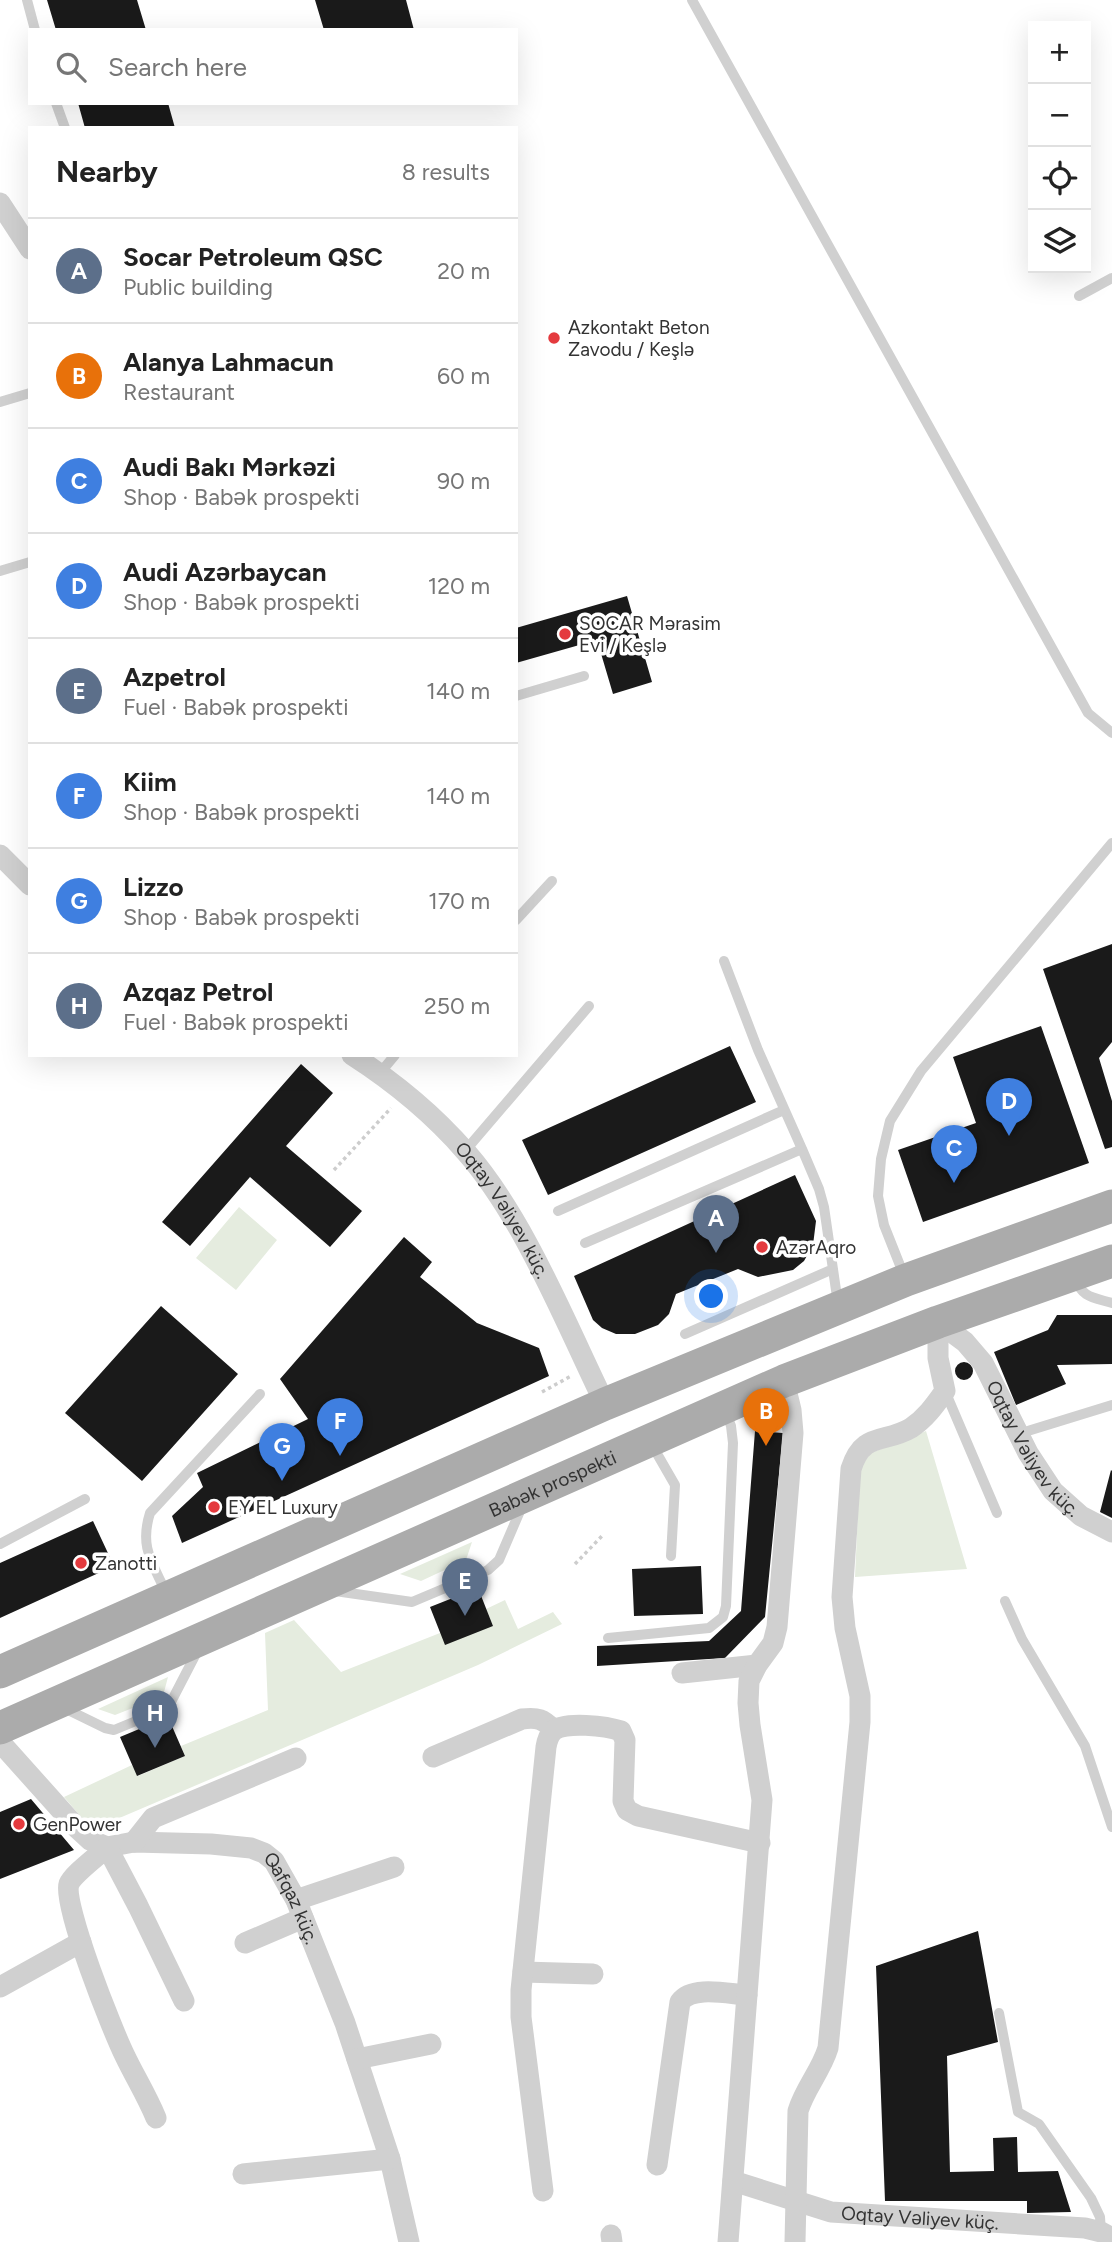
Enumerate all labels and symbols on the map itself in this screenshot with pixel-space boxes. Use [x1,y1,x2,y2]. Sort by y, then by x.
place label: Azkontakt Beton Zavodu / Keşlə [568,316,709,361]
marker: Azkontakt Beton Zavodu / Keşlə [546,330,562,346]
place label: SOCAR Mərasim Evi / Keşlə [579,612,721,657]
marker: SOCAR Mərasim Evi / Keşlə [557,626,573,642]
pin: D [986,1078,1032,1136]
pin: C [931,1125,977,1183]
street label: Oqtay Vəliyev küç. [451,1137,555,1282]
pin: A [693,1195,739,1253]
place label: AzərAqro [776,1236,856,1259]
marker: AzərAqro [754,1239,770,1255]
your location [694,1279,728,1313]
street label: Oqtay Vəliyev küç. [982,1376,1085,1521]
pin: B [743,1388,789,1446]
pin: F [317,1398,363,1456]
pin: G [259,1423,305,1481]
street label: Babək prospekti [485,1445,620,1522]
place label: EY EL Luxury [228,1496,338,1519]
marker: EY EL Luxury [206,1499,222,1515]
place label: Zanotti [95,1552,157,1575]
marker: Zanotti [73,1555,89,1571]
pin: E [442,1558,488,1616]
pin: H [132,1690,178,1748]
place label: GenPower [33,1813,122,1836]
marker: GenPower [11,1816,27,1832]
street label: Qafqaz küç. [260,1846,324,1947]
street label: Oqtay Vəliyev küç. [840,2201,1000,2234]

